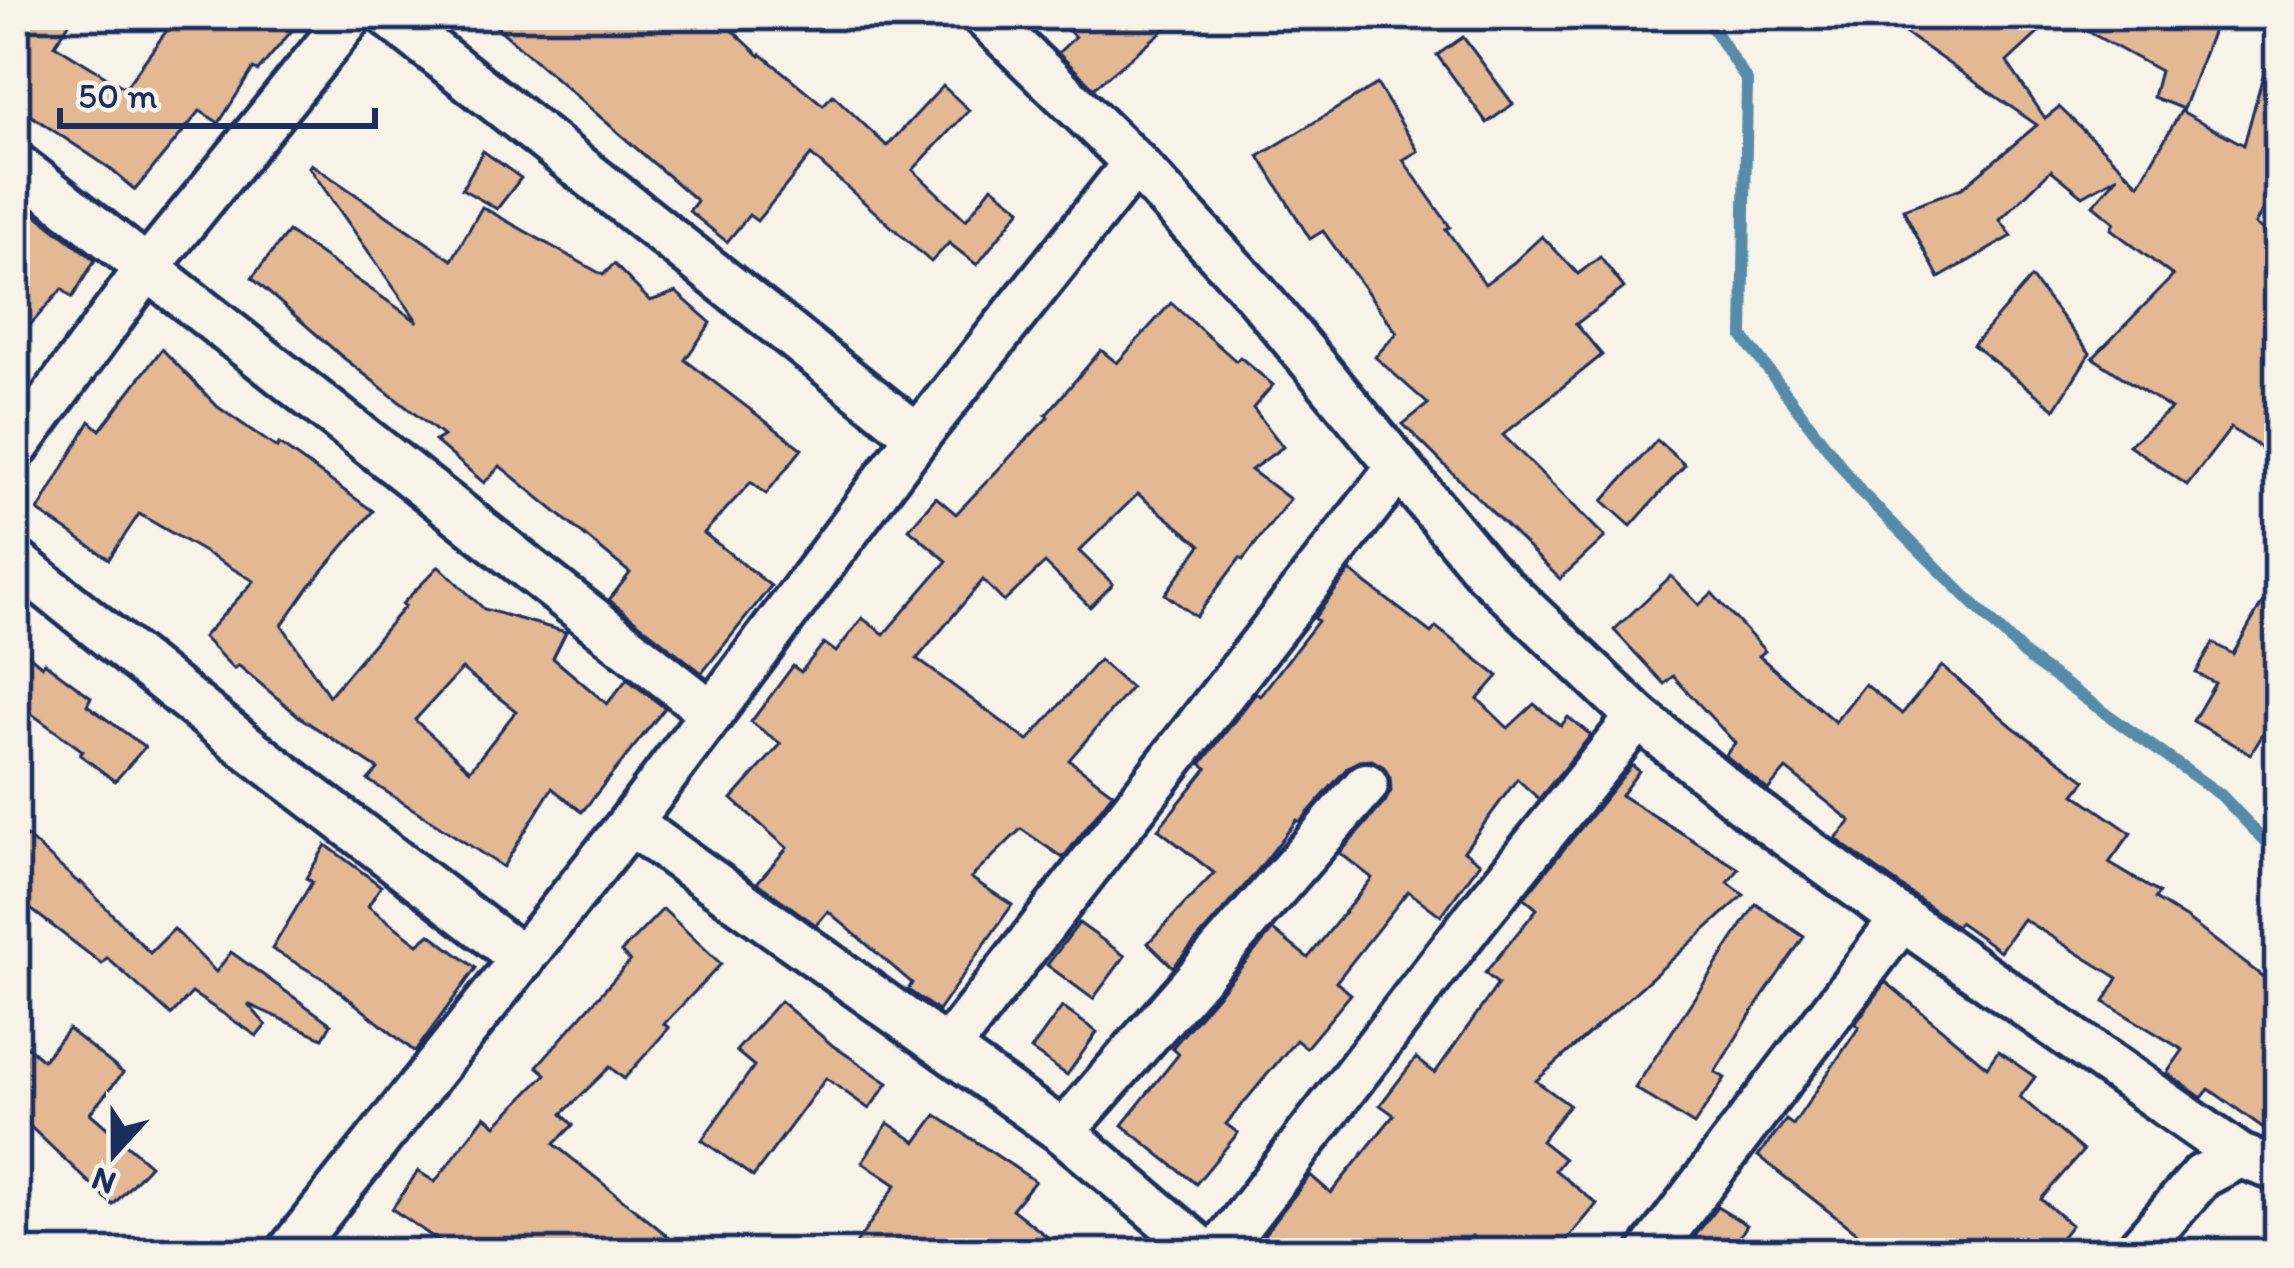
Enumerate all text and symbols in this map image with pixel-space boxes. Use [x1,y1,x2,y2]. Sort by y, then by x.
scale bar [60,54,375,128]
text: 50 m [78,74,157,117]
north arrow [54,1094,174,1214]
text: N [86,1159,121,1204]

